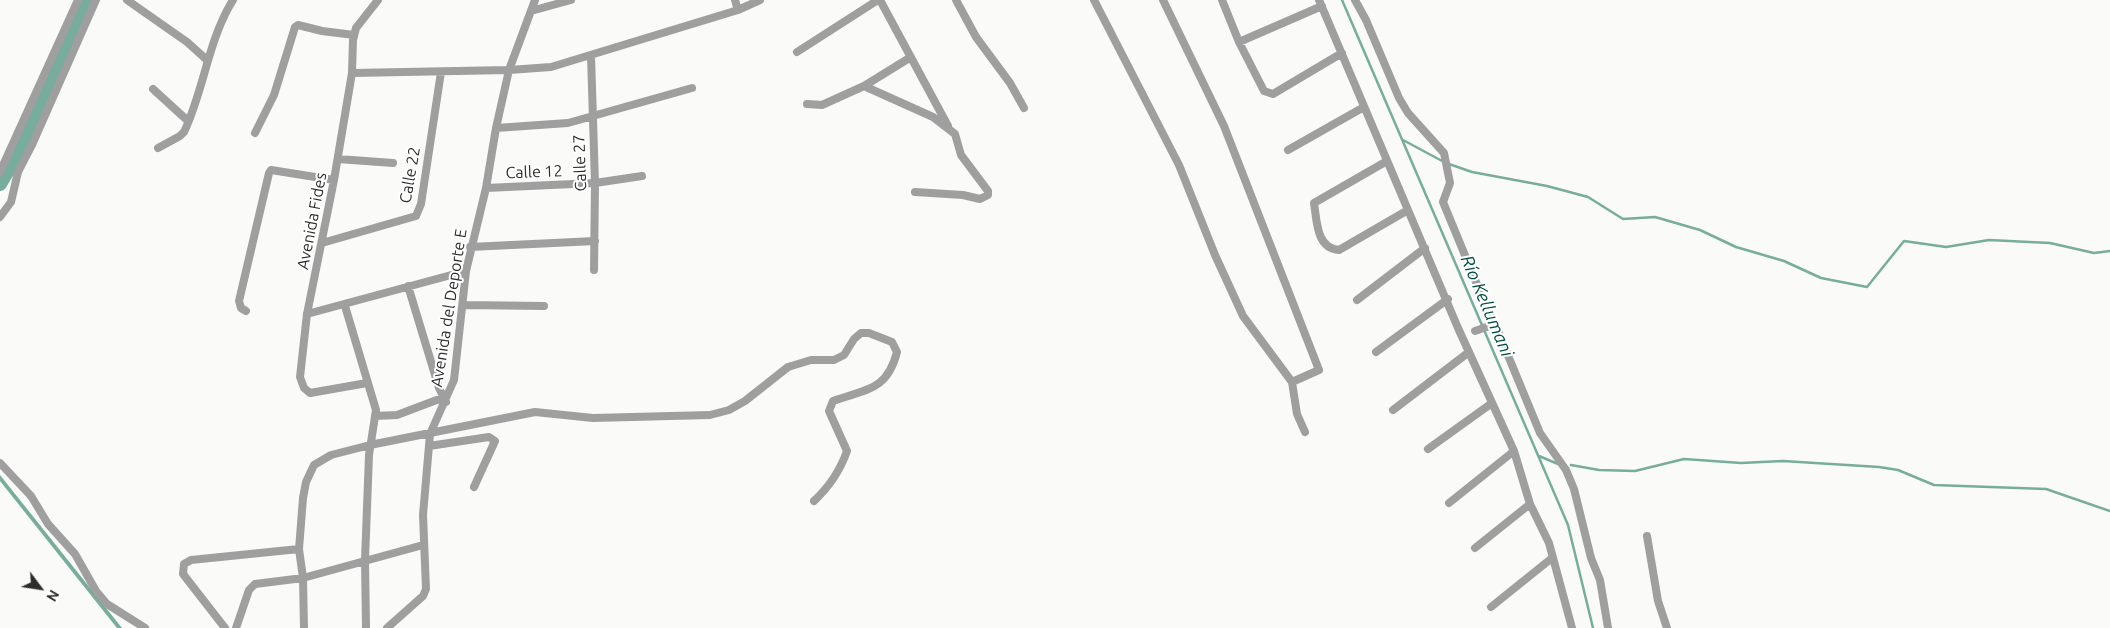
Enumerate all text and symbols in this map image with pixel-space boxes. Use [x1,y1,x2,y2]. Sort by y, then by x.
street label: Calle 27 [569,134,591,192]
street label: Calle 22 [396,145,424,205]
street label: Calle 12 [505,161,563,183]
street label: Avenida Fides [293,171,331,271]
street label: Avenida del Deporte E [427,228,471,388]
water label: Río Kellumani [1456,252,1518,360]
north arrow [15,563,65,613]
text: N [43,587,62,604]

